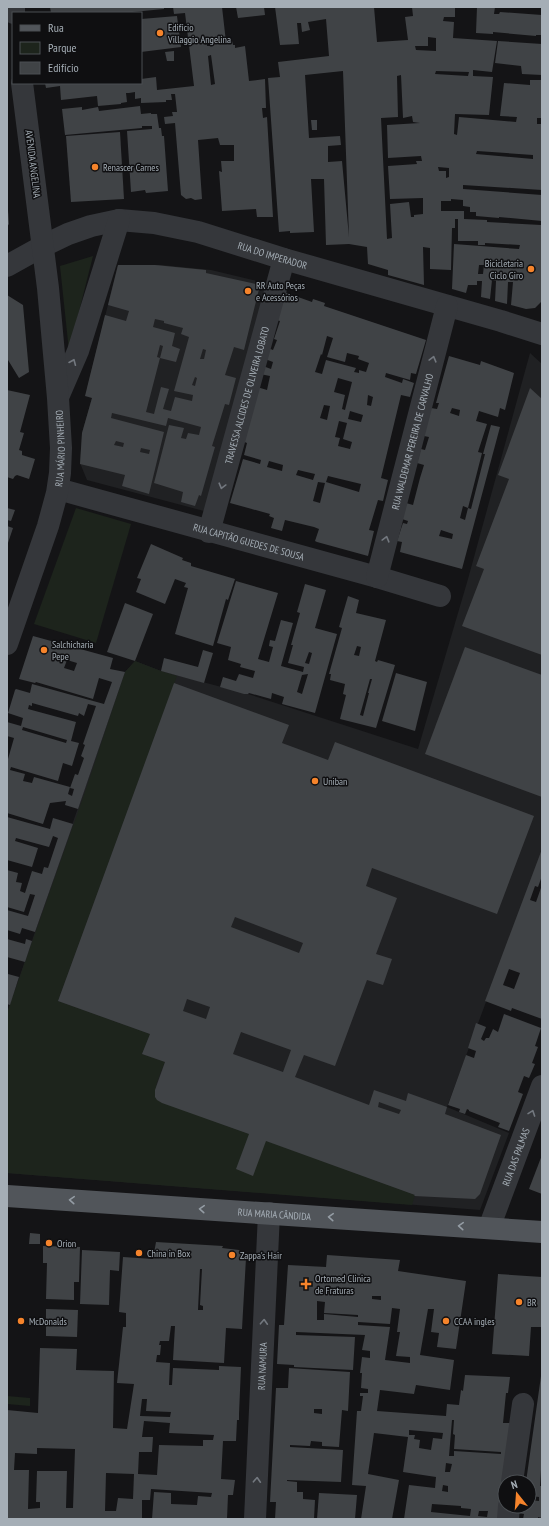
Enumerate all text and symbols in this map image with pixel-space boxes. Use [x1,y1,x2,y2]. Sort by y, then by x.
legend [12,12,142,84]
text: Rua [48,20,64,35]
place label: Edifício Villaggio Angelina [167,21,231,46]
marker: Edifício Villaggio Angelina [155,28,165,38]
text: Parque [48,40,77,55]
text: Edifício [48,60,79,75]
street label: AVENIDA ANGELINA [22,129,44,199]
place label: Renascer Carnes [103,161,159,174]
marker: Renascer Carnes [90,162,100,172]
street label: RUA DO IMPERADOR [236,238,309,272]
place label: Bicicletaria Ciclo Giro [485,257,523,282]
marker: Bicicletaria Ciclo Giro [526,264,536,274]
place label: RR Auto Peças e Acessórios [256,279,305,304]
marker: RR Auto Peças e Acessórios [243,286,253,296]
street label: TRAVESSA ALCIDES DE OLIVEIRA LOBATO [222,324,272,465]
one-way arrow [428,356,437,363]
one-way arrow [69,358,77,365]
street label: RUA WALDEMAR PEREIRA DE CARVALHO [388,372,436,511]
street label: RUA MÁRIO PINHEIRO [52,409,68,488]
one-way arrow [218,482,227,489]
street label: RUA CAPITÃO GUEDES DE SOUSA [192,520,306,563]
one-way arrow [382,536,390,542]
place label: Salchicharia Pepe [52,638,94,663]
marker: Salchicharia Pepe [39,645,49,655]
place label: Uniban [323,775,348,788]
marker: Uniban [310,776,320,786]
one-way arrow [527,1109,536,1116]
street label: RUA DAS PALMAS [499,1126,532,1188]
one-way arrow [69,1196,75,1205]
one-way arrow [199,1204,205,1213]
street label: RUA MARIA CÂNDIDA [237,1205,312,1223]
one-way arrow [328,1213,334,1222]
one-way arrow [458,1222,464,1231]
place label: Orion [57,1237,76,1250]
marker: Orion [44,1238,54,1248]
place label: China in Box [147,1247,190,1260]
marker: China in Box [134,1248,144,1258]
place label: Zappa's Hair [240,1249,282,1262]
marker: Zappa's Hair [227,1250,237,1260]
place label: Ortomed Clinica de Fraturas [315,1272,371,1297]
marker: Ortomed Clinica de Fraturas [300,1278,312,1290]
place label: BR [527,1296,537,1309]
marker: BR [514,1297,524,1307]
place label: McDonalds [29,1315,68,1328]
place label: CCAA ingles [454,1315,495,1328]
marker: McDonalds [16,1316,26,1326]
marker: CCAA ingles [441,1316,451,1326]
one-way arrow [259,1319,268,1325]
street label: RUA NAMURA [254,1342,270,1390]
north arrow [497,1474,537,1514]
one-way arrow [252,1477,261,1483]
text: N [509,1477,519,1492]

